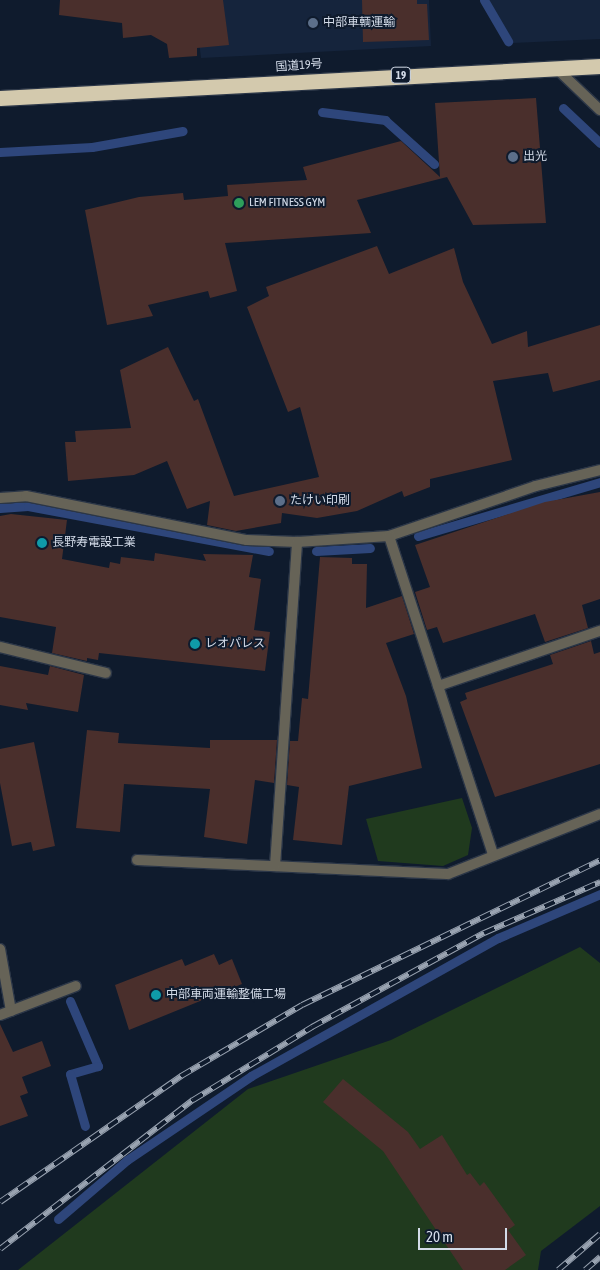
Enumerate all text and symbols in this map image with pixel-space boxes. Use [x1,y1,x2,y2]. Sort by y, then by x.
place label: 中部車輌運輸 [323,16,395,30]
marker: 中部車輌運輸 [307,17,319,29]
street label: 国道19号 [275,57,323,75]
road number: 19 [390,66,412,84]
place label: 出光 [523,150,547,164]
marker: 出光 [507,151,519,163]
place label: LEM FITNESS GYM [249,196,325,210]
marker: LEM FITNESS GYM [233,197,245,209]
place label: たけい印刷 [290,494,350,508]
marker: たけい印刷 [274,495,286,507]
place label: 長野寿電設工業 [52,536,136,550]
marker: 長野寿電設工業 [36,537,48,549]
place label: レオパレス [205,637,265,651]
marker: レオパレス [189,638,201,650]
place label: 中部車両運輸整備工場 [166,988,286,1002]
marker: 中部車両運輸整備工場 [150,989,162,1001]
scale bar [420,1218,509,1250]
text: 20 m [426,1228,453,1245]

